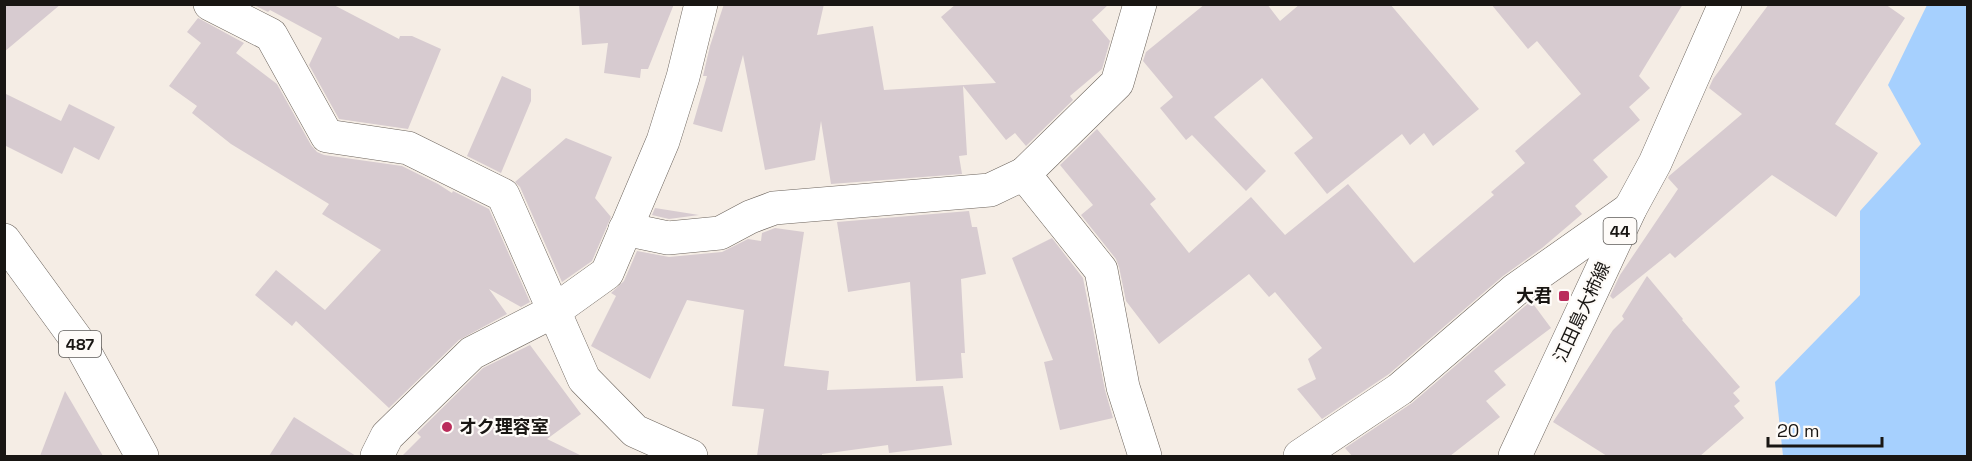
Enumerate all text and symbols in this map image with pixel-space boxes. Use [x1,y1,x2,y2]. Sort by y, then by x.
road number: 44 [1604,218,1636,244]
street label: 江田島大柿線 [1548,258,1615,366]
place label: 大君 [1516,284,1552,307]
marker: 大君 [1557,289,1571,303]
road number: 487 [59,331,101,357]
scale bar [1768,410,1882,448]
place label: オク理容室 [459,415,549,438]
text: 20 m [1777,419,1820,442]
marker: オク理容室 [440,420,454,434]

